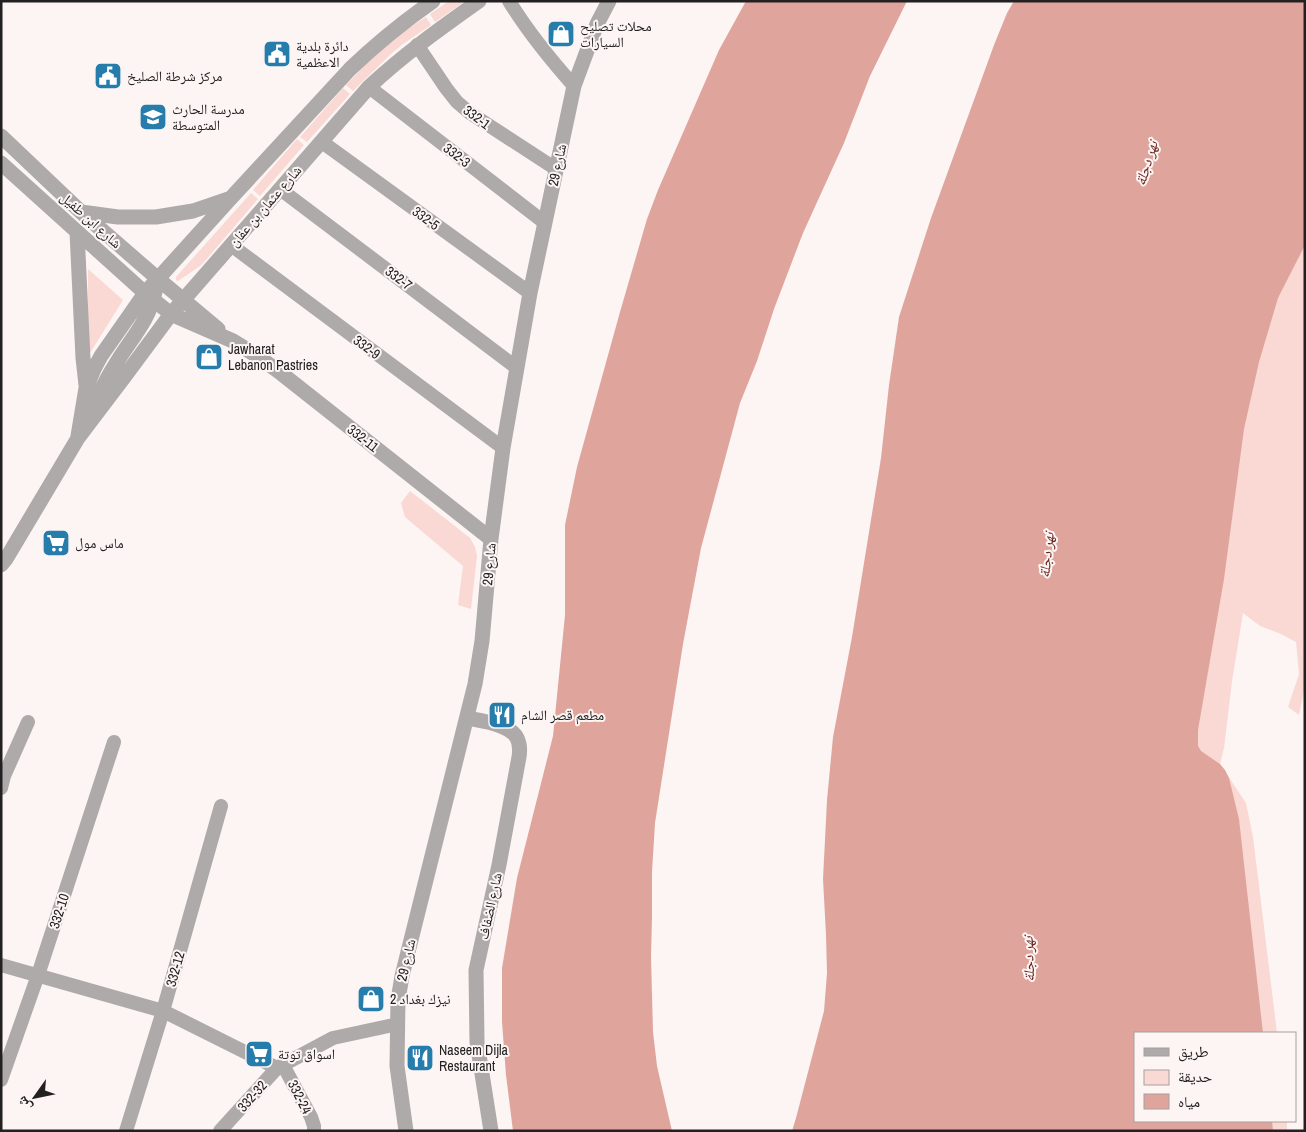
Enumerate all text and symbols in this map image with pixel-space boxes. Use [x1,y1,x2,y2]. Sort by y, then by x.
place label: محلات تصليح السيارات [580,17,652,51]
shop icon: محلات تصليح السيارات [546,19,576,49]
place label: دائرة بلدية الاعظمية [296,37,349,71]
public building icon: دائرة بلدية الاعظمية [262,39,292,69]
public building icon: مركز شرطة الصليخ [93,61,123,91]
place label: مركز شرطة الصليخ [127,67,222,86]
place label: مدرسة الحارث المتوسطة [172,100,245,134]
street label: 332-1 [460,101,495,133]
school or university icon: مدرسة الحارث المتوسطة [138,102,168,132]
water label: نهر دجلة [1129,135,1164,188]
street label: 332-3 [440,139,474,171]
street label: شارع 29 [544,142,571,188]
street label: شارع عثمان بن عفان [225,162,306,251]
street label: شارع ابن طفيل [56,188,125,253]
street label: 332-5 [409,202,443,234]
street label: 332-7 [382,262,416,294]
street label: 332-9 [350,331,384,363]
place label: Jawharat Lebanon Pastries [228,340,318,374]
shop icon: Jawharat Lebanon Pastries [194,342,224,372]
street label: 332-11 [344,420,383,456]
supermarket icon: ماس مول [41,528,71,558]
water label: نهر دجلة [1033,528,1059,579]
place label: ماس مول [75,534,124,552]
street label: شارع 29 [478,542,501,586]
restaurant icon: مطعم قصر الشام [487,700,517,730]
place label: مطعم قصر الشام [521,706,604,725]
street label: شارع الضفاف [474,871,507,941]
street label: 332-10 [45,891,73,931]
water label: نهر دجلة [1017,933,1039,982]
street label: شارع 29 [392,937,421,983]
street label: 332-12 [161,949,189,989]
shop icon: نيزك بغداد 2 [356,984,386,1014]
place label: نيزك بغداد 2 [390,990,451,1008]
legend [1134,1032,1296,1122]
supermarket icon: اسواق توتة [244,1039,274,1069]
place label: Naseem Dijla Restaurant [439,1041,509,1075]
text: طريق [1178,1041,1209,1062]
restaurant icon: Naseem Dijla Restaurant [405,1043,435,1073]
place label: اسواق توتة [278,1045,335,1063]
text: حديقة [1178,1066,1213,1087]
north arrow [10,1072,60,1122]
street label: 332-32 [233,1077,271,1115]
street label: 332-24 [284,1077,316,1118]
text: مياه [1178,1091,1200,1112]
text: ش [12,1093,36,1115]

